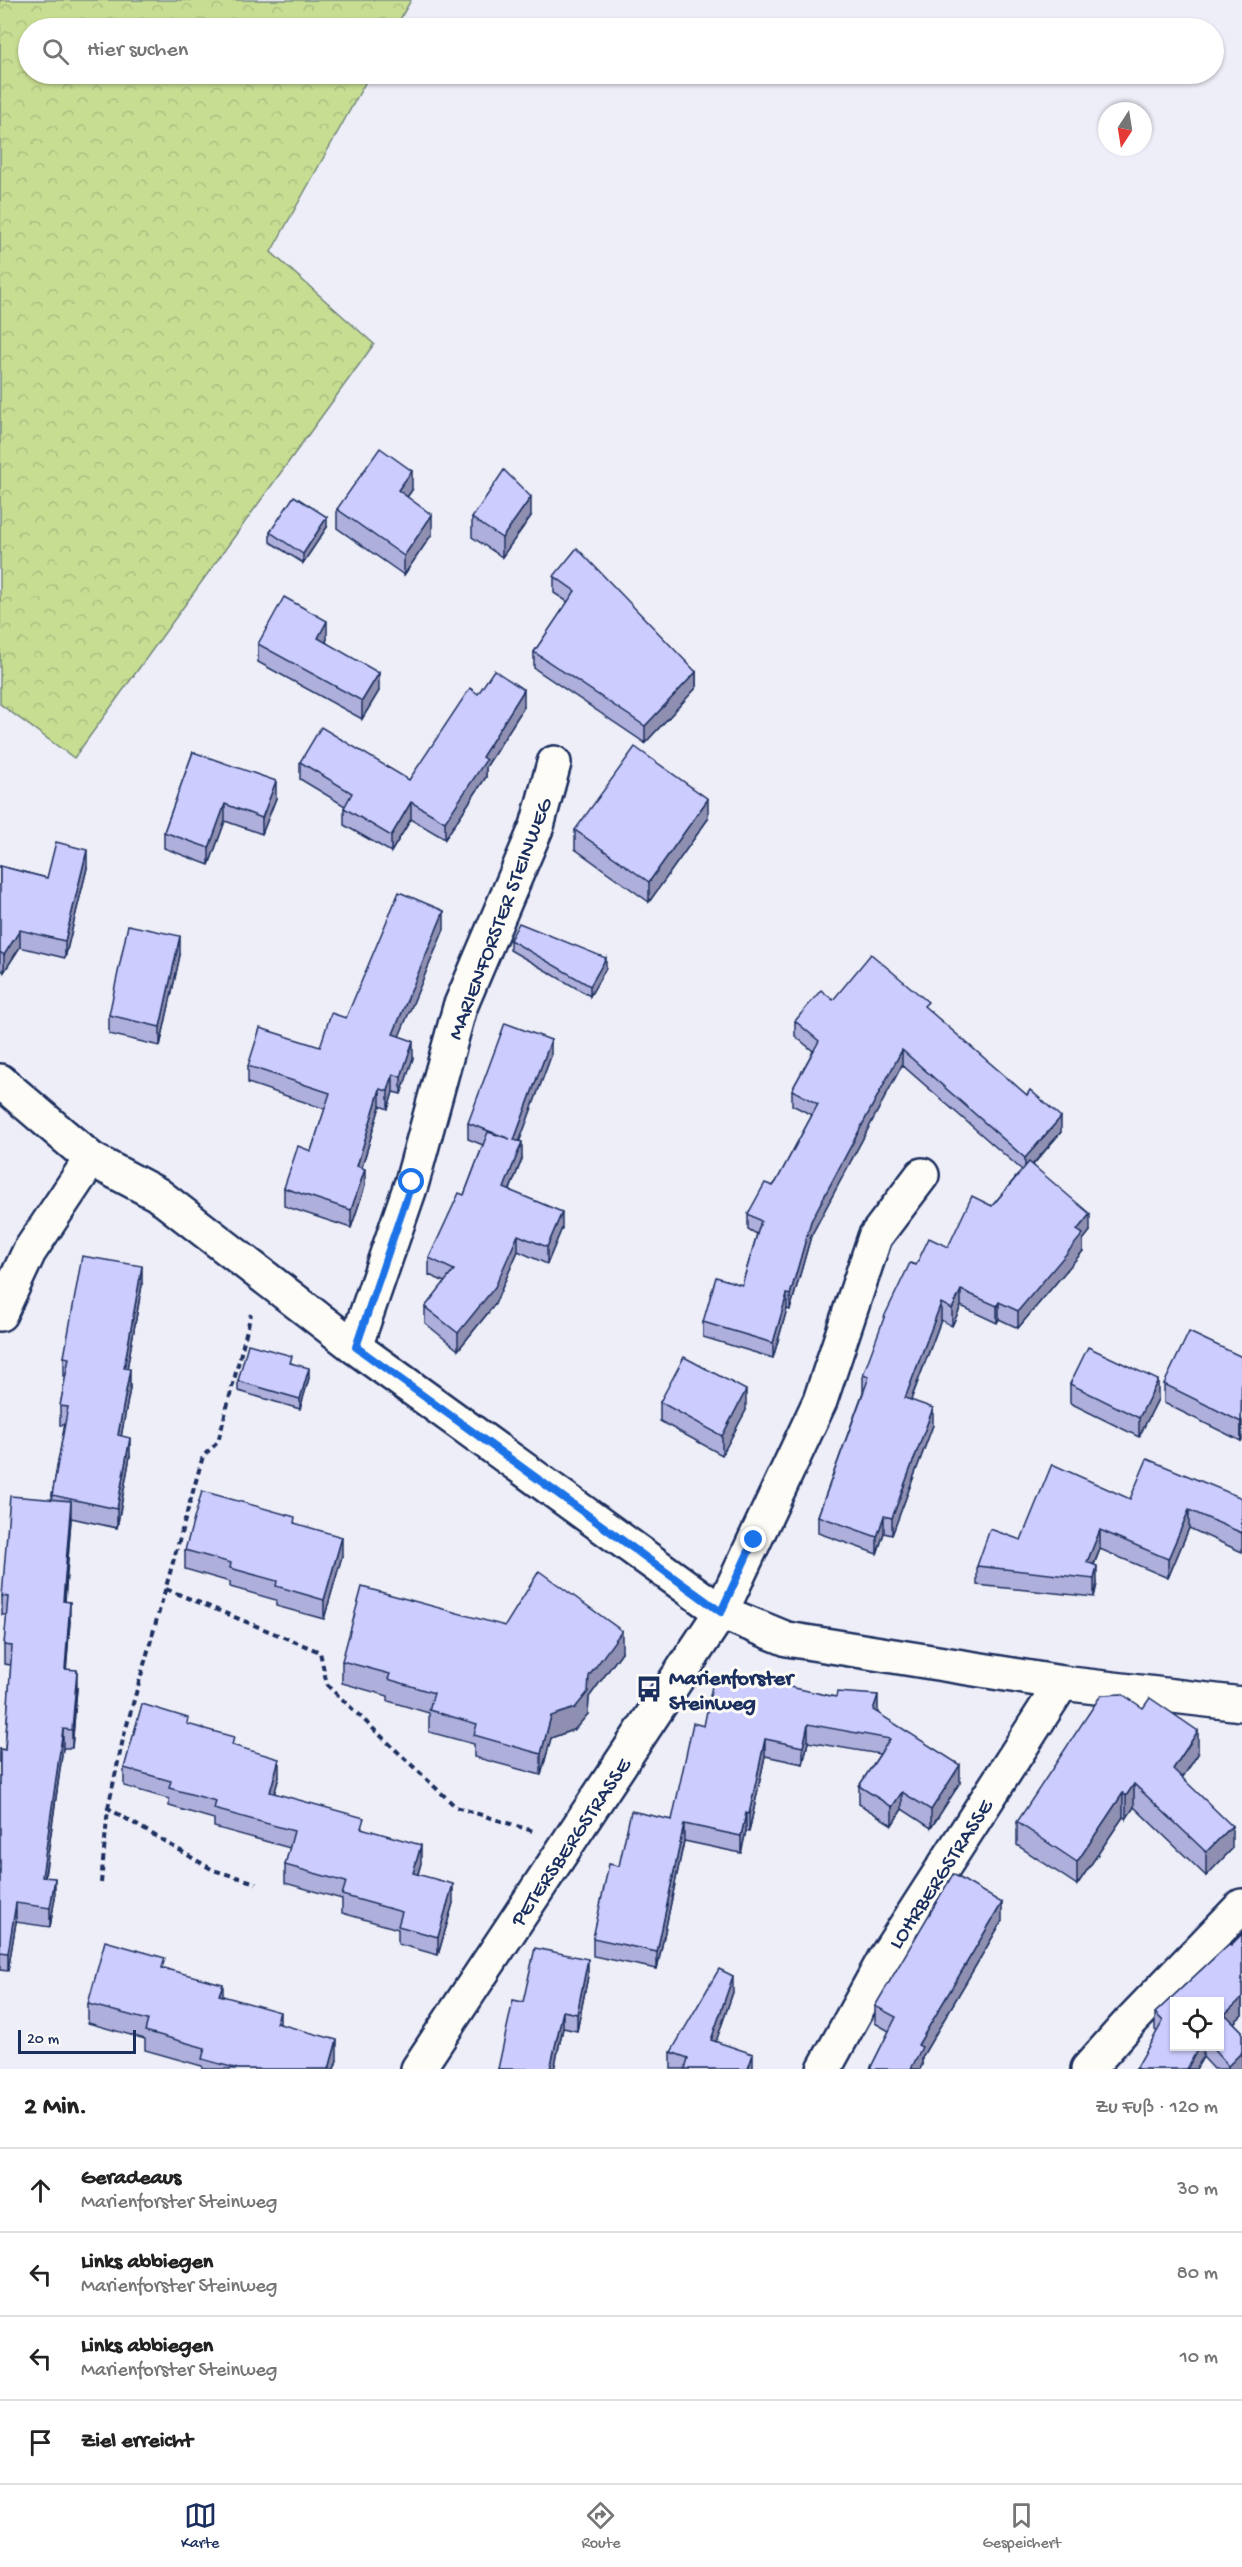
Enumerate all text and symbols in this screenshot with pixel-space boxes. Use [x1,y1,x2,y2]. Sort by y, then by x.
search box [18,18,1224,84]
icon: search [39,35,72,68]
text: Hier suchen [87,38,188,64]
north arrow [1098,102,1152,156]
street label: MARIENFORSTER STEINWEG [444,794,560,1044]
route start [398,1168,424,1194]
route end [740,1526,766,1552]
place label: Marienforster Steinweg [669,1667,795,1718]
bus stop icon: Marienforster Steinweg [634,1674,664,1704]
street label: PETERSBERGSTRASSE [506,1753,639,1933]
street label: LOHRBERGSTRASSE [884,1794,1001,1955]
map controls [1170,1997,1224,2051]
button: locate [1170,1997,1224,2051]
scale bar [18,2027,136,2054]
text: 20 m [27,2031,59,2050]
text: 2 Min. [24,2093,87,2124]
text: Zu Fuß · 120 m [1095,2097,1218,2120]
text: Geradeaus [81,2166,181,2192]
icon: ahead [24,2174,57,2207]
text: 30 m [1177,2179,1218,2202]
text: Marienforster Steinweg [81,2192,277,2215]
text: Links abbiegen [81,2250,213,2276]
icon: left [24,2258,57,2291]
text: 80 m [1177,2263,1218,2286]
text: Marienforster Steinweg [81,2276,277,2299]
text: Links abbiegen [81,2334,213,2360]
icon: left [24,2342,57,2375]
text: 10 m [1180,2347,1218,2370]
text: Marienforster Steinweg [81,2360,277,2383]
icon: arrive [24,2426,57,2459]
text: Ziel erreicht [81,2429,193,2455]
tab: Karte [181,2499,219,2554]
tab: Route [581,2499,620,2554]
tab: Gespeichert [983,2499,1061,2554]

